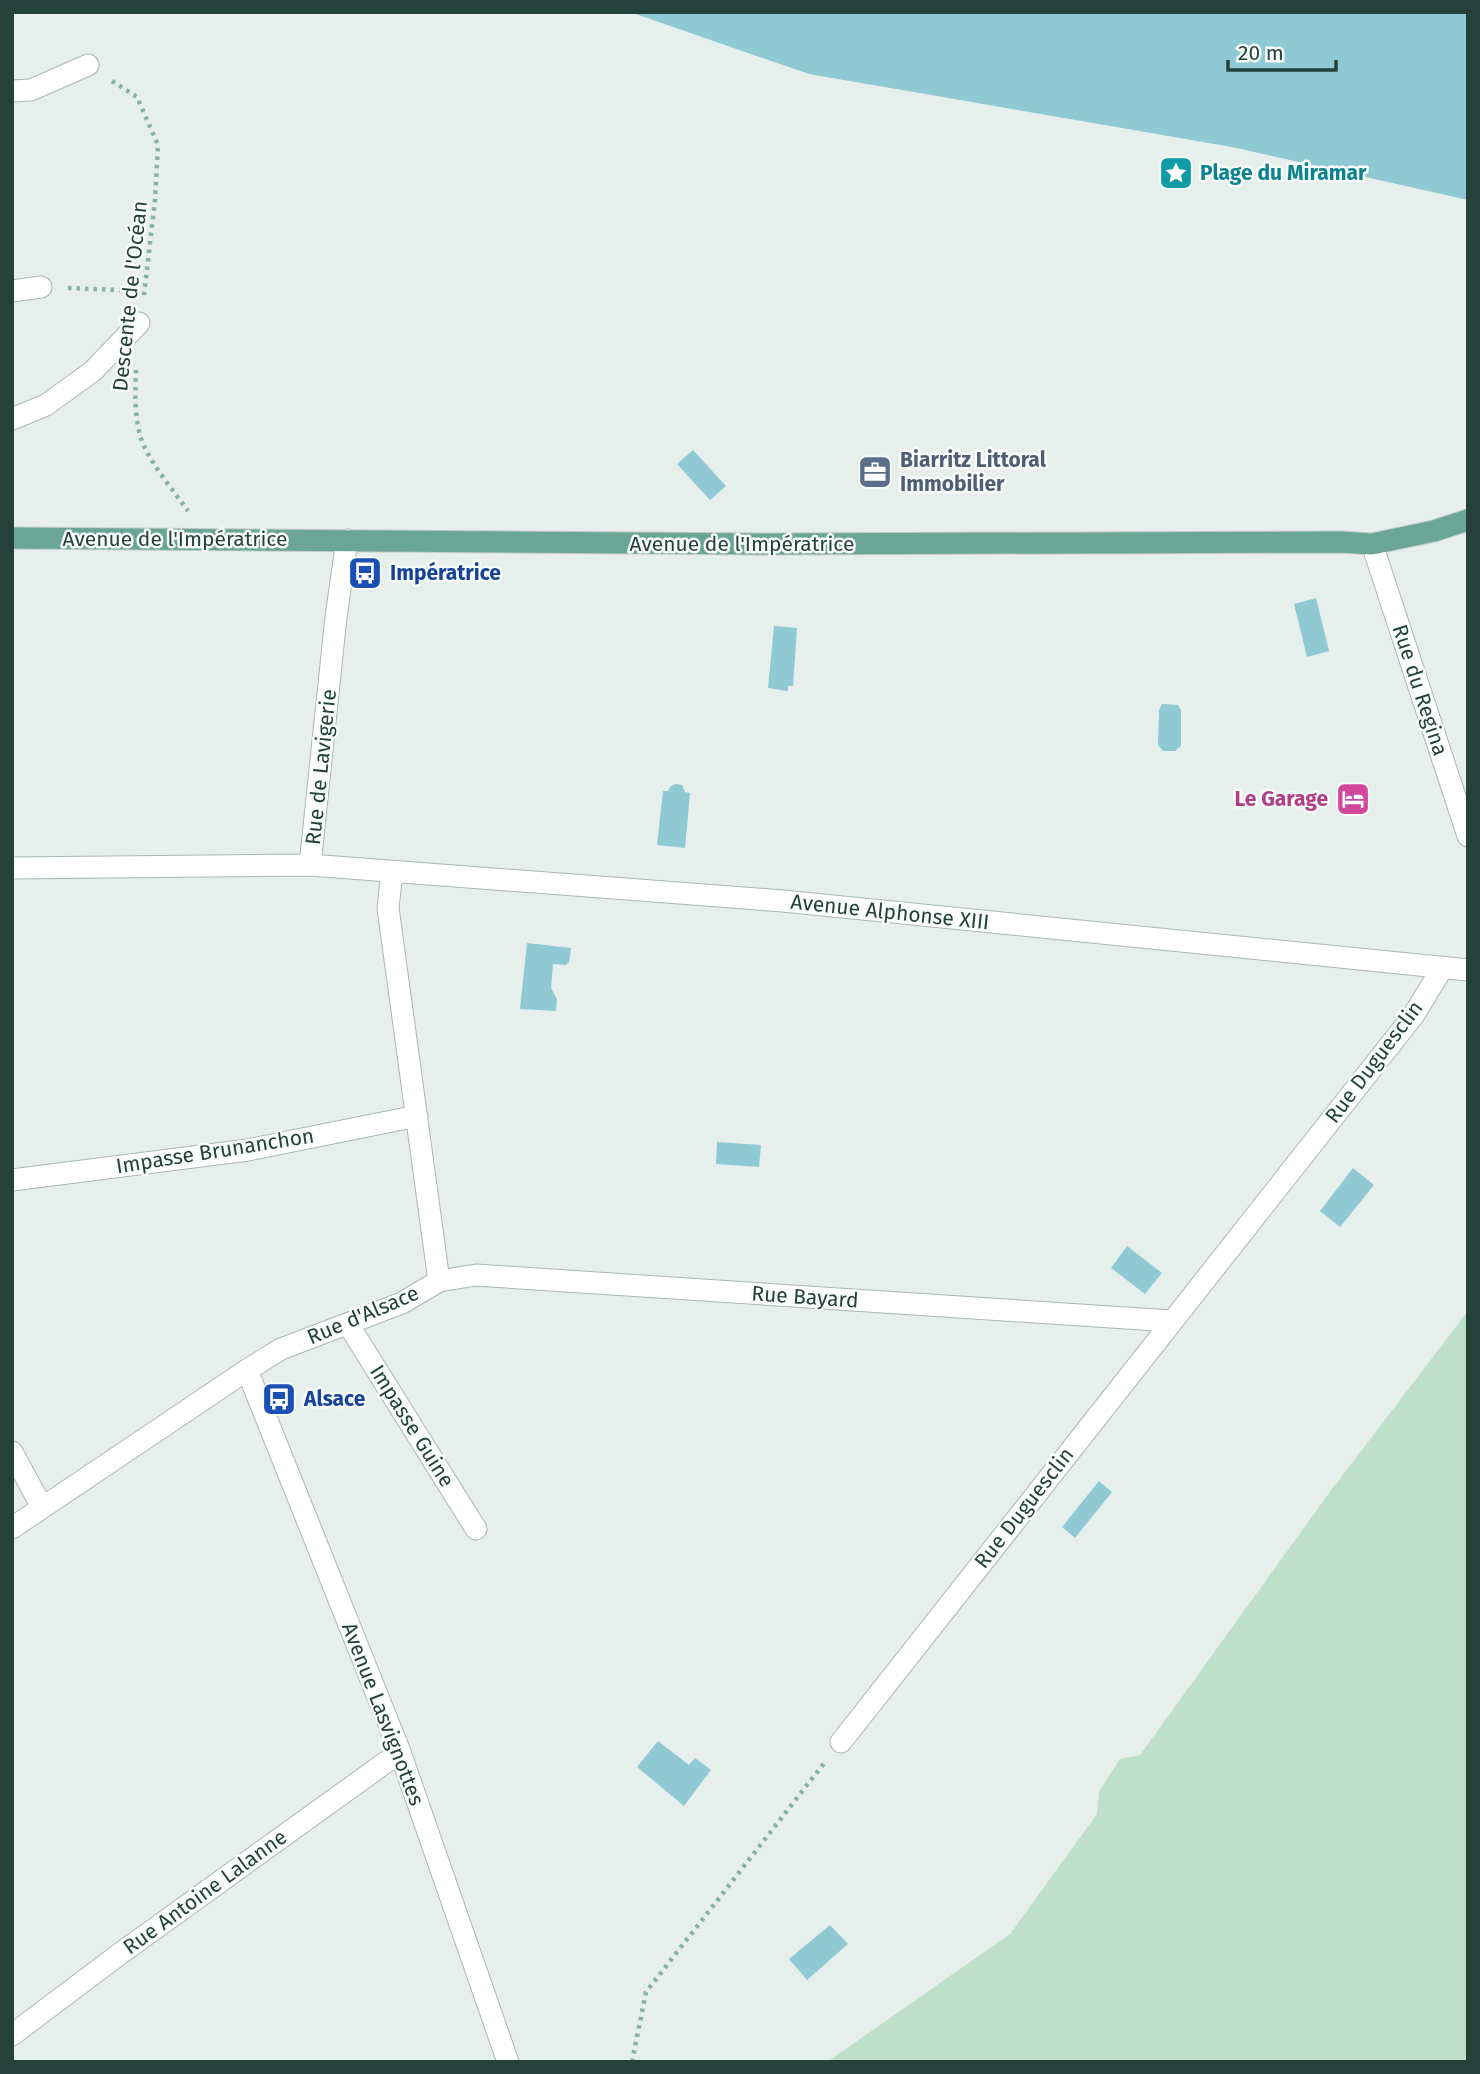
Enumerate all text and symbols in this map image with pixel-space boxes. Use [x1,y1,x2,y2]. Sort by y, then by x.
scale bar [1228,28,1336,72]
text: 20 m [1238,40,1284,66]
place icon: Plage du Miramar [1157,154,1195,192]
place label: Plage du Miramar [1200,160,1367,186]
street label: Descente de l'Océan [107,199,153,393]
place label: Biarritz Littoral Immobilier [900,447,1047,497]
office icon: Biarritz Littoral Immobilier [856,453,894,491]
street label: Avenue de l'Impératrice [63,526,287,552]
street label: Avenue de l'Impératrice [630,531,854,557]
bus stop icon: Impératrice [346,554,384,592]
place label: Impératrice [390,560,501,586]
street label: Rue du Regina [1387,621,1453,759]
street label: Rue de Lavigerie [300,688,342,846]
hotel icon: Le Garage [1334,780,1372,818]
place label: Le Garage [1234,786,1328,812]
street label: Avenue Alphonse XIII [789,889,991,935]
street label: Rue Duguesclin [1320,996,1428,1128]
street label: Impasse Brunanchon [114,1123,316,1179]
street label: Rue d'Alsace [303,1280,423,1350]
street label: Rue Bayard [751,1280,859,1314]
street label: Impasse Guine [364,1360,460,1492]
bus stop icon: Alsace [260,1380,298,1418]
place label: Alsace [303,1386,366,1412]
street label: Rue Duguesclin [969,1442,1079,1574]
street label: Avenue Lasvignottes [336,1619,430,1809]
street label: Rue Antoine Lalanne [118,1824,292,1960]

